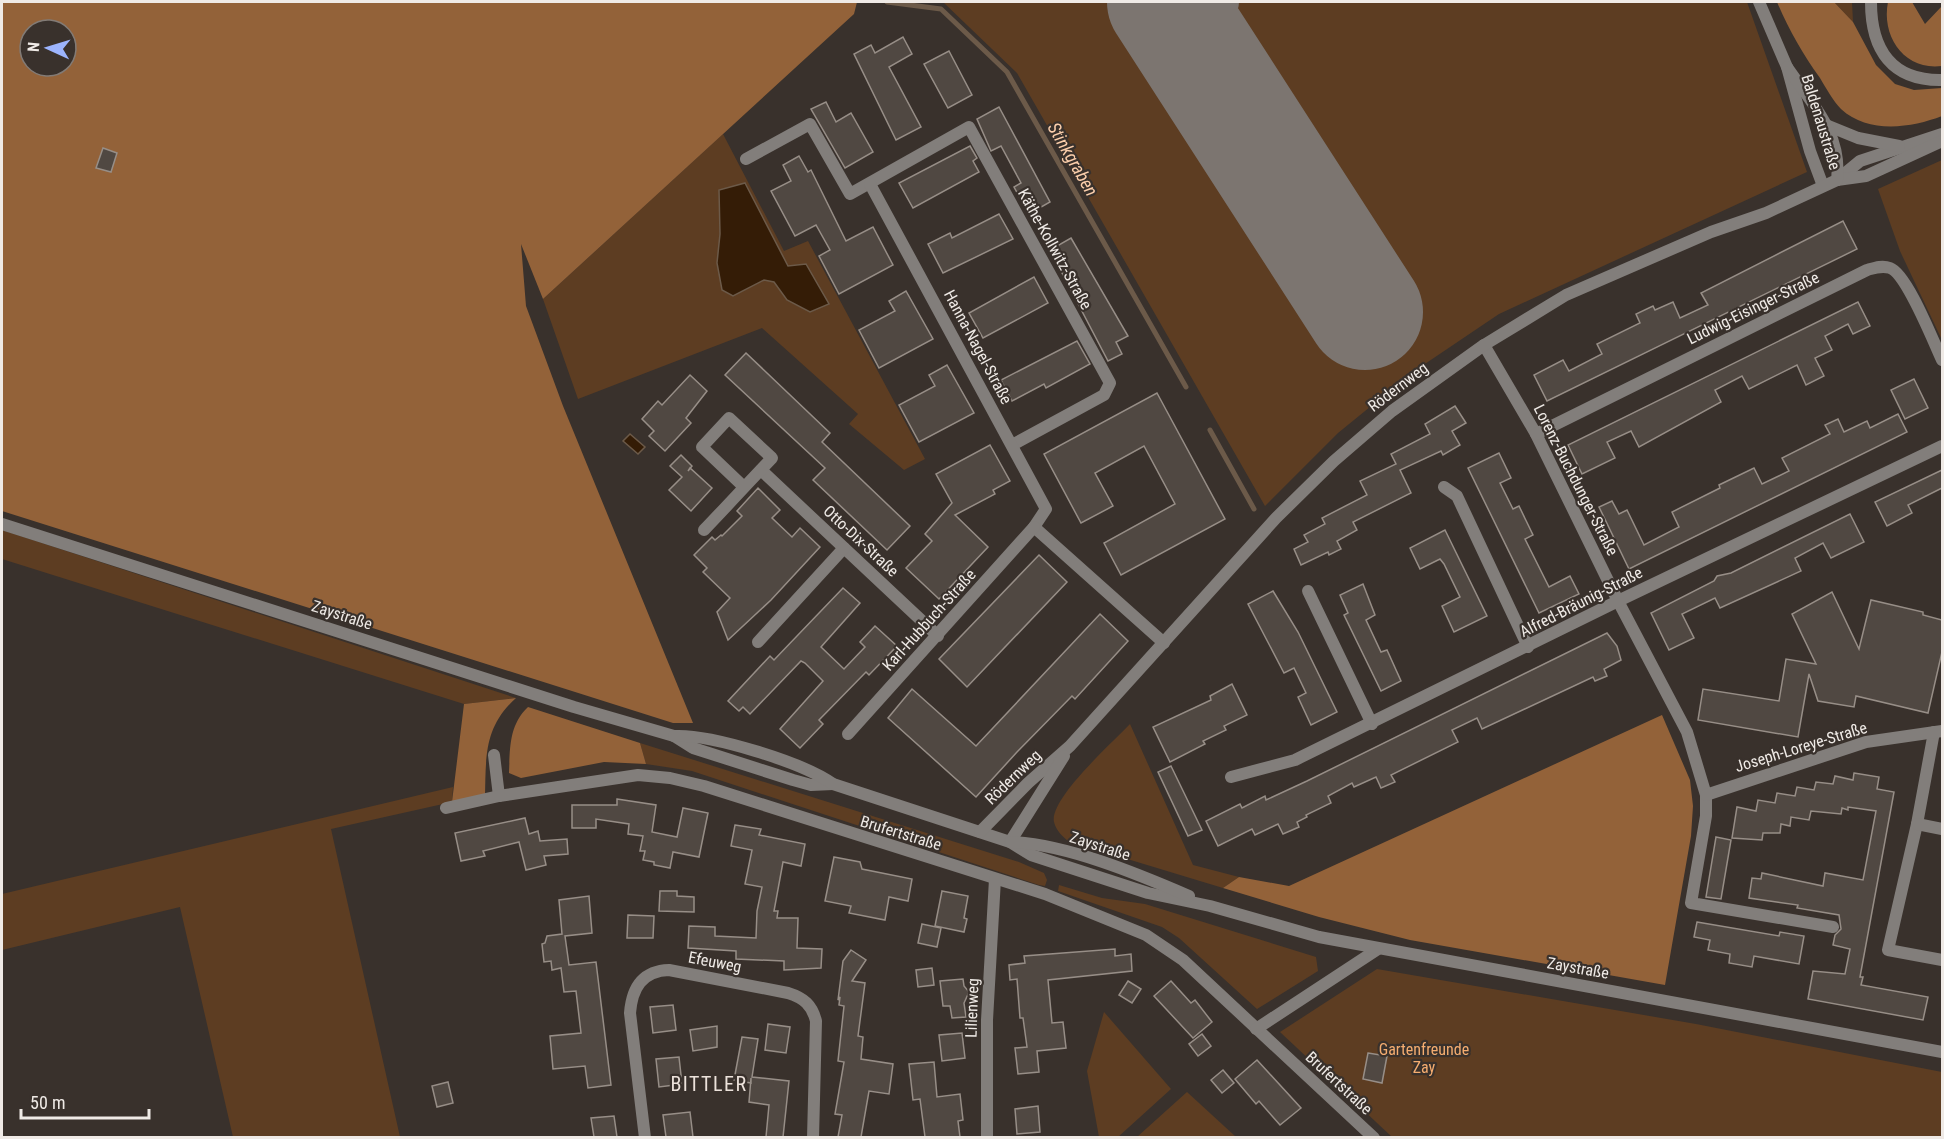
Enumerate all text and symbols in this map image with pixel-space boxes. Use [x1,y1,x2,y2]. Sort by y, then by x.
north arrow [18,18,78,78]
text: N [24,41,43,53]
street label: Baldenaustraße [1797,72,1845,172]
water label: Stinkgraben [1044,118,1102,200]
street label: Käthe-Kollwitz-Straße [1014,185,1096,313]
street label: Ludwig-Eisinger-Straße [1684,268,1822,348]
street label: Hanna-Nagel-Straße [940,287,1016,407]
street label: Rödernweg [1364,358,1432,416]
street label: Lorenz-Buchdunger-Straße [1530,401,1622,559]
street label: Otto-Dix-Straße [819,501,903,581]
street label: Alfred-Bräunig-Straße [1516,563,1646,641]
street label: Karl-Hubbuch-Straße [878,565,980,675]
street label: Zaystraße [309,596,375,634]
street label: Joseph-Loreye-Straße [1733,718,1869,776]
street label: Rödernweg [981,746,1045,808]
street label: Brufertstraße [858,812,944,854]
street label: Zaystraße [1067,827,1133,865]
street label: Efeuweg [687,948,743,976]
street label: Zaystraße [1545,953,1611,983]
street label: Lilienweg [961,978,983,1038]
park label: Gartenfreunde Zay [1379,1040,1469,1077]
street label: Brufertstraße [1302,1047,1376,1119]
district label: BITTLER [670,1072,748,1096]
scale bar [21,1082,148,1120]
text: 50 m [30,1092,65,1113]

